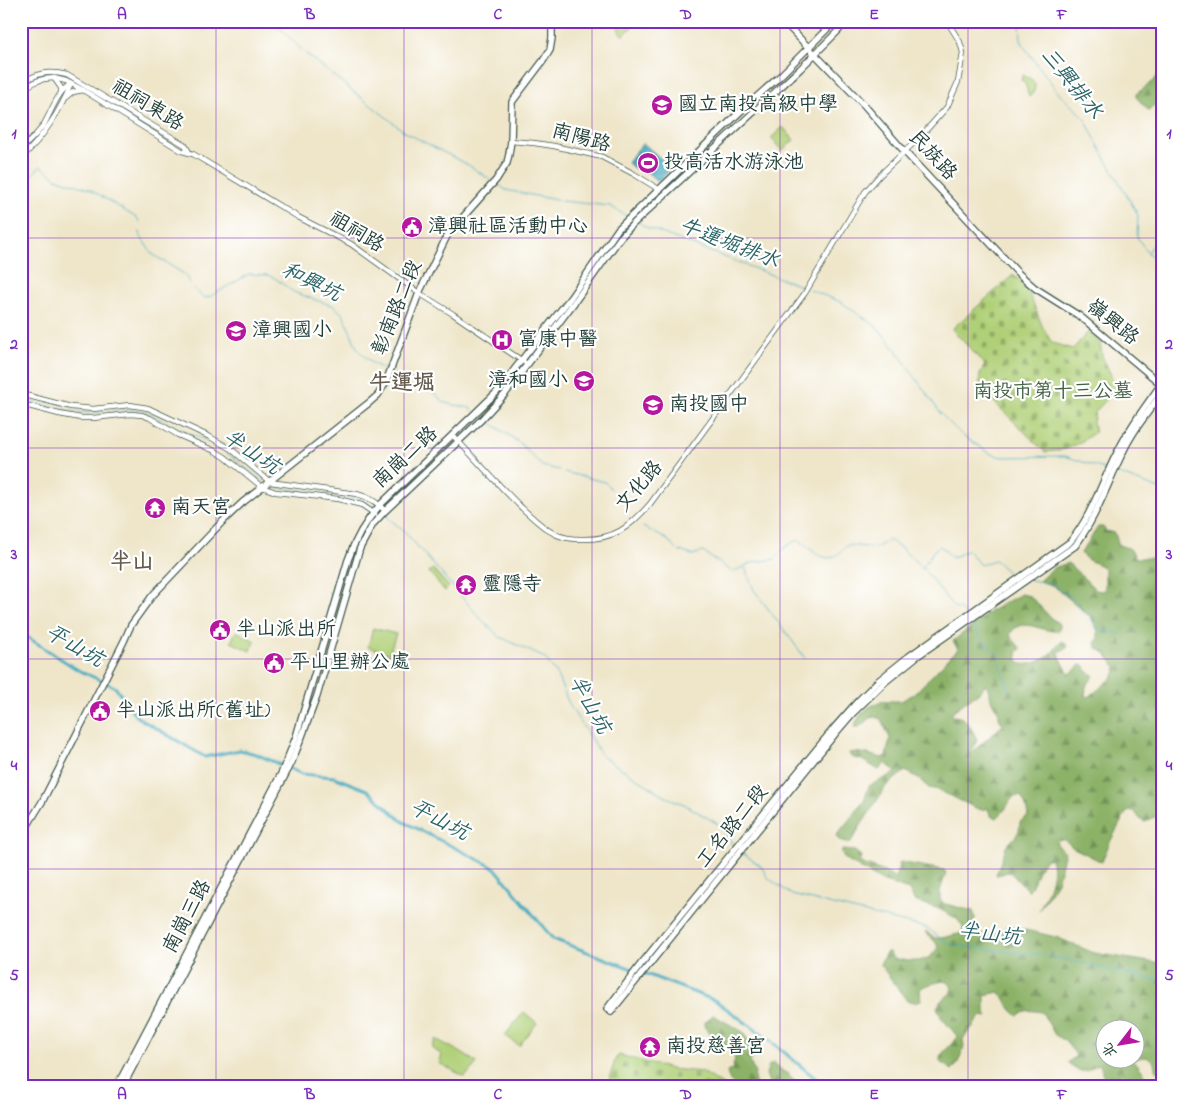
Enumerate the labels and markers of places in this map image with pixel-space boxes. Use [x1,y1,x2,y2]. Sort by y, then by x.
place label: 國立南投高級中學 [678,91,838,120]
school or university icon: 國立南投高級中學 [650,93,674,117]
place label: 投高活水游泳池 [664,149,804,178]
sports icon: 投高活水游泳池 [636,151,660,175]
place label: 漳興社區活動中心 [428,213,588,242]
public building icon: 漳興社區活動中心 [400,215,424,239]
place label: 漳興國小 [252,317,332,346]
school or university icon: 漳興國小 [224,319,248,343]
place label: 富康中醫 [518,326,598,355]
hospital icon: 富康中醫 [490,328,514,352]
place label: 漳和國小 [488,367,568,396]
school or university icon: 漳和國小 [572,369,596,393]
place label: 南投國中 [669,391,749,420]
school or university icon: 南投國中 [641,393,665,417]
place label: 南天宮 [171,494,231,523]
temple icon: 南天宮 [143,496,167,520]
place label: 靈隱寺 [482,571,542,600]
temple icon: 靈隱寺 [454,573,478,597]
place label: 半山派出所 [236,616,336,645]
public building icon: 半山派出所 [208,618,232,642]
place label: 平山里辦公處 [290,649,410,678]
public building icon: 平山里辦公處 [262,651,286,675]
place label: 半山派出所(舊址) [116,697,270,726]
public building icon: 半山派出所(舊址) [88,699,112,723]
place label: 南投慈善宮 [666,1033,766,1062]
temple icon: 南投慈善宮 [638,1035,662,1059]

